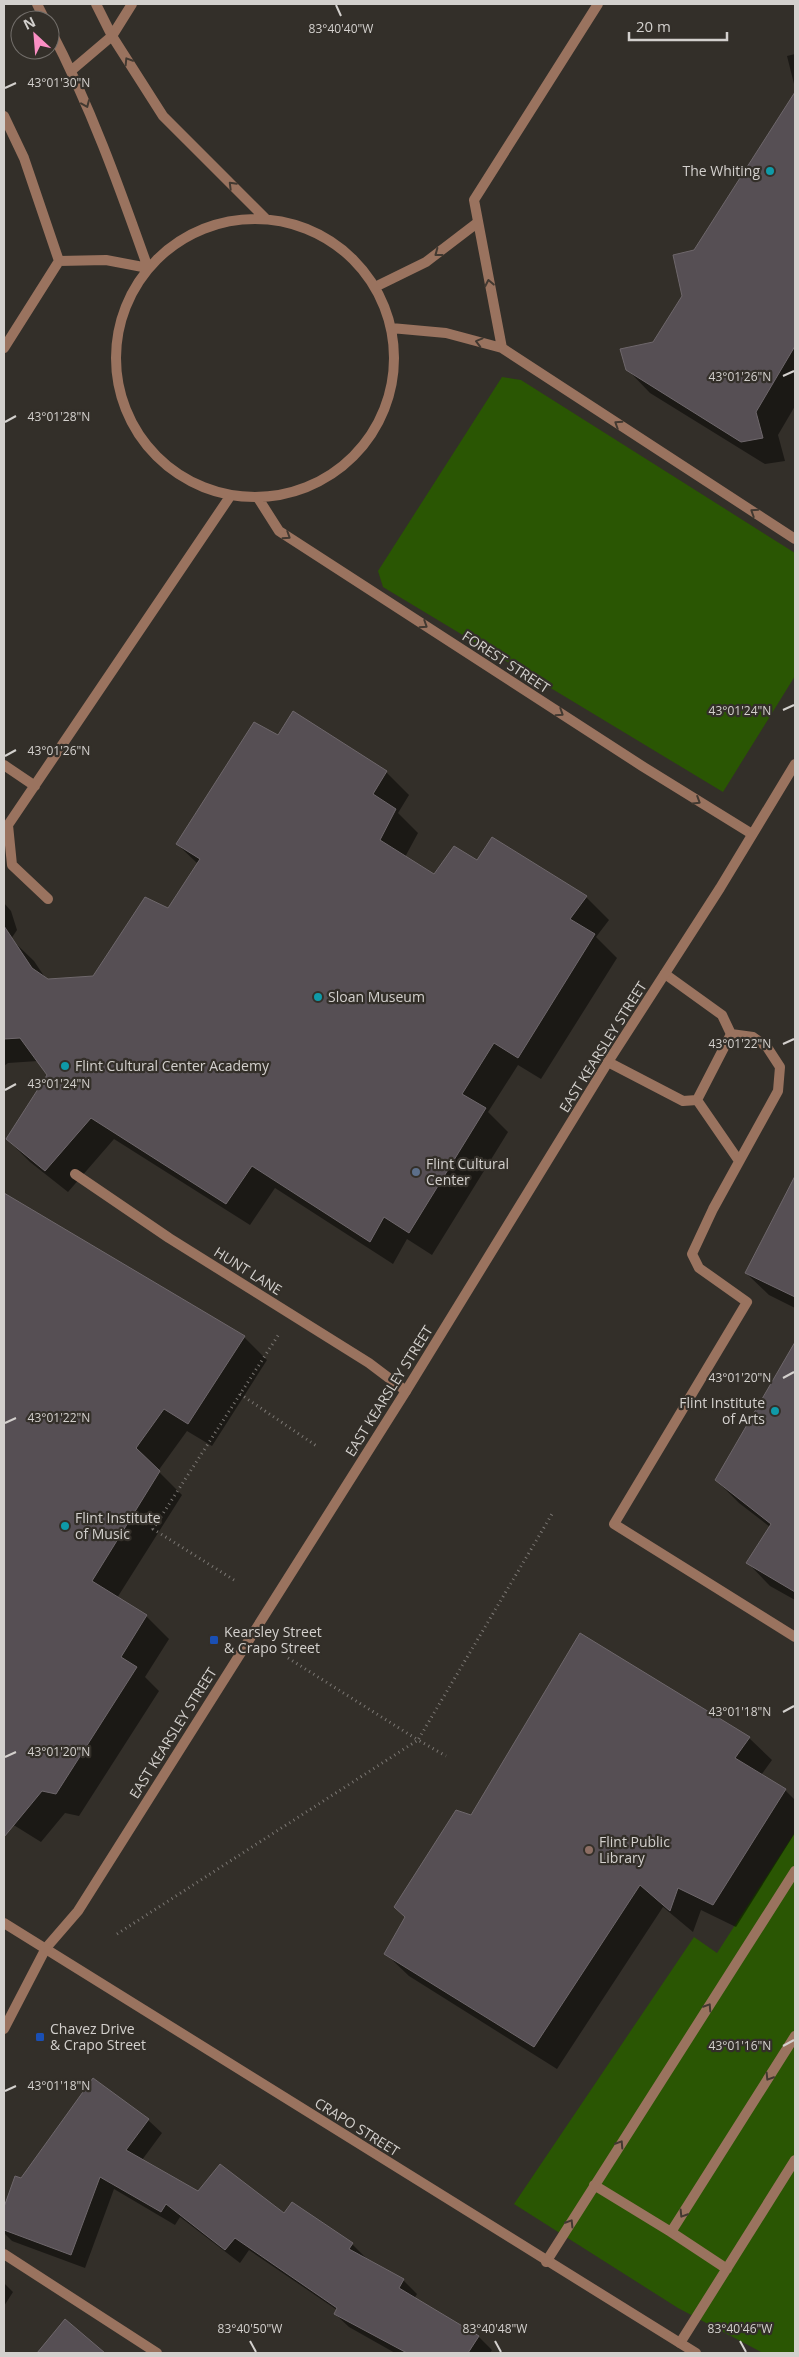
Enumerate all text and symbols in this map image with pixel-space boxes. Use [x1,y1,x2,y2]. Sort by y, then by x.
north arrow [10,10,60,60]
scale bar [629,10,726,42]
text: N [20,12,38,34]
text: 20 m [636,16,671,36]
text: 83°40'40"W [309,20,373,37]
one-way arrow [125,57,134,66]
text: 43°01'30"N [28,74,90,91]
one-way arrow [80,100,90,108]
place label: The Whiting [682,161,760,180]
marker: The Whiting [764,165,776,177]
one-way arrow [229,181,238,190]
one-way arrow [435,247,444,255]
one-way arrow [484,279,495,288]
one-way arrow [474,337,483,348]
text: 43°01'26"N [709,368,771,385]
text: 43°01'28"N [28,408,90,425]
one-way arrow [614,420,623,430]
one-way arrow [751,509,760,518]
one-way arrow [282,530,291,540]
one-way arrow [418,619,427,628]
street label: FOREST STREET [459,626,554,697]
text: 43°01'24"N [709,702,771,719]
one-way arrow [554,707,564,716]
text: 43°01'26"N [28,742,90,759]
one-way arrow [691,794,700,804]
street label: EAST KEARSLEY STREET [555,977,651,1116]
place label: Sloan Museum [328,987,425,1006]
marker: Sloan Museum [312,991,324,1003]
text: 43°01'22"N [709,1035,771,1052]
place label: Flint Cultural Center Academy [75,1056,270,1075]
marker: Flint Cultural Center Academy [59,1060,71,1072]
text: 43°01'24"N [28,1075,90,1092]
place label: Flint Cultural Center [426,1154,509,1189]
marker: Flint Cultural Center [410,1166,422,1178]
street label: HUNT LANE [211,1242,286,1299]
street label: EAST KEARSLEY STREET [341,1321,437,1460]
text: 43°01'20"N [709,1369,771,1386]
place label: Flint Institute of Arts [679,1393,765,1428]
marker: Flint Institute of Arts [769,1405,781,1417]
text: 43°01'22"N [28,1409,90,1426]
place label: Flint Institute of Music [75,1508,161,1543]
marker: Flint Institute of Music [59,1520,71,1532]
place label: Kearsley Street & Crapo Street [224,1622,322,1657]
marker: Kearsley Street & Crapo Street [208,1634,220,1646]
street label: EAST KEARSLEY STREET [125,1663,221,1802]
text: 43°01'18"N [709,1703,771,1720]
text: 43°01'20"N [28,1743,90,1760]
place label: Flint Public Library [599,1832,670,1867]
marker: Flint Public Library [583,1844,595,1856]
one-way arrow [702,2003,711,2013]
place label: Chavez Drive & Crapo Street [50,2019,146,2054]
marker: Chavez Drive & Crapo Street [34,2031,46,2043]
text: 43°01'16"N [709,2037,771,2054]
one-way arrow [766,2071,776,2080]
text: 43°01'18"N [28,2077,90,2094]
street label: CRAPO STREET [311,2093,403,2160]
one-way arrow [614,2140,623,2149]
one-way arrow [679,2209,689,2218]
one-way arrow [563,2219,573,2228]
text: 83°40'50"W [218,2320,282,2337]
text: 83°40'48"W [463,2320,527,2337]
text: 83°40'46"W [708,2320,772,2337]

